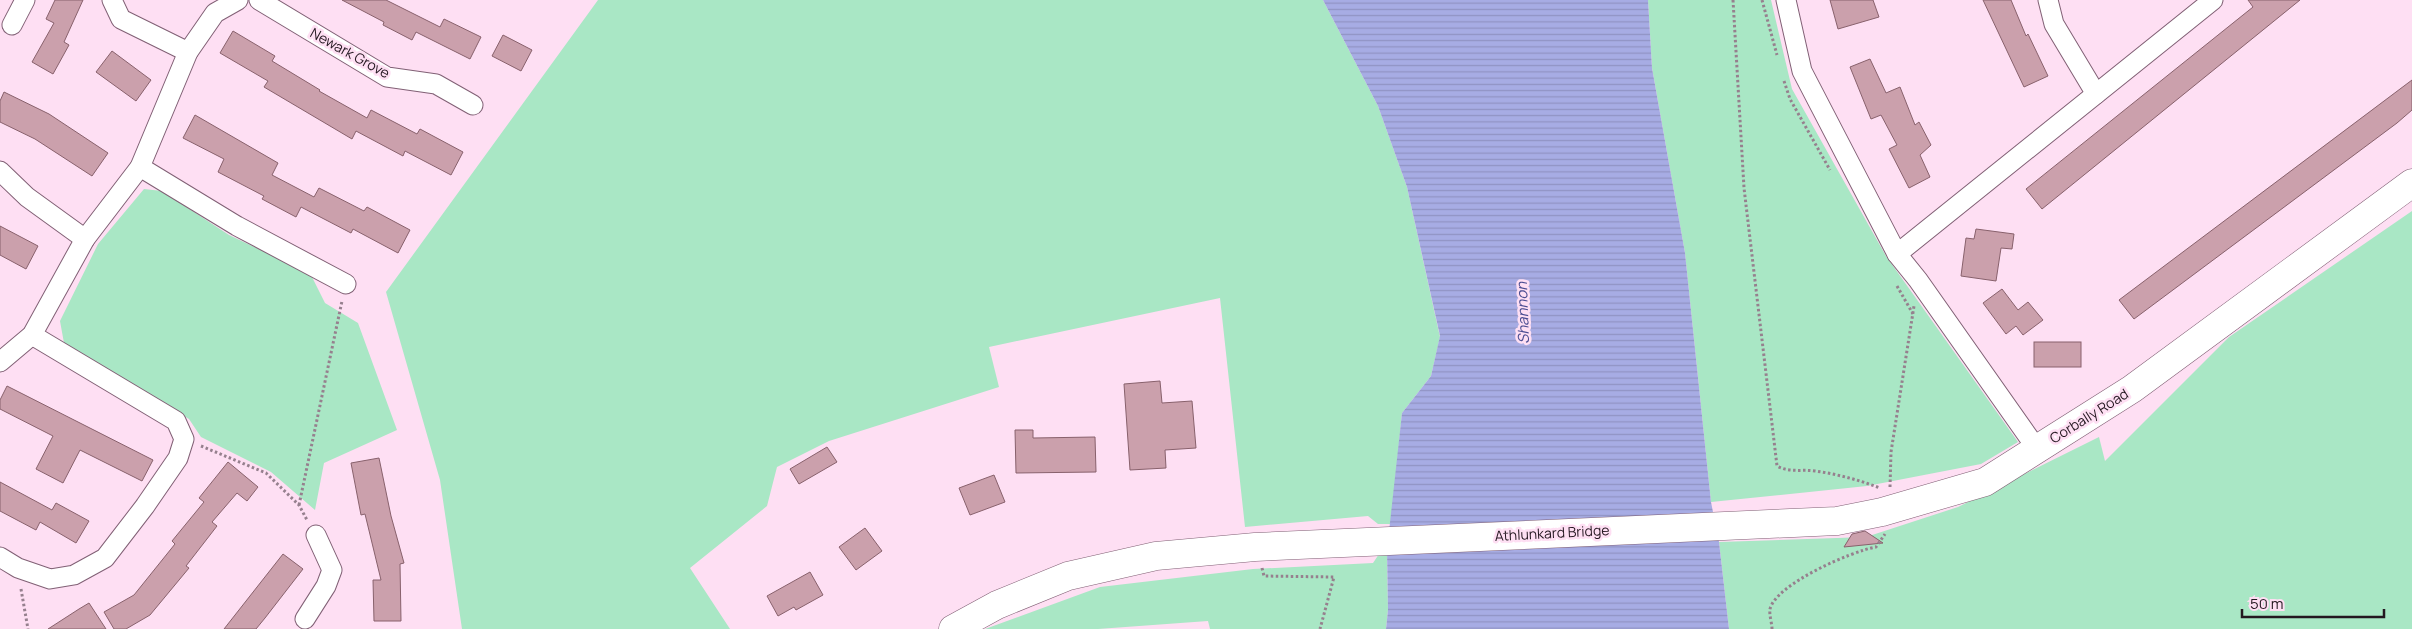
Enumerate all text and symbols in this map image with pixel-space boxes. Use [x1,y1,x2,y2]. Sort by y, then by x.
street label: Newark Grove [307,23,393,82]
water label: Shannon [1511,281,1534,344]
street label: Corbally Road [2046,384,2132,447]
street label: Athlunkard Bridge [1494,520,1610,545]
scale bar [2242,586,2384,618]
text: 50 m [2250,593,2284,614]

